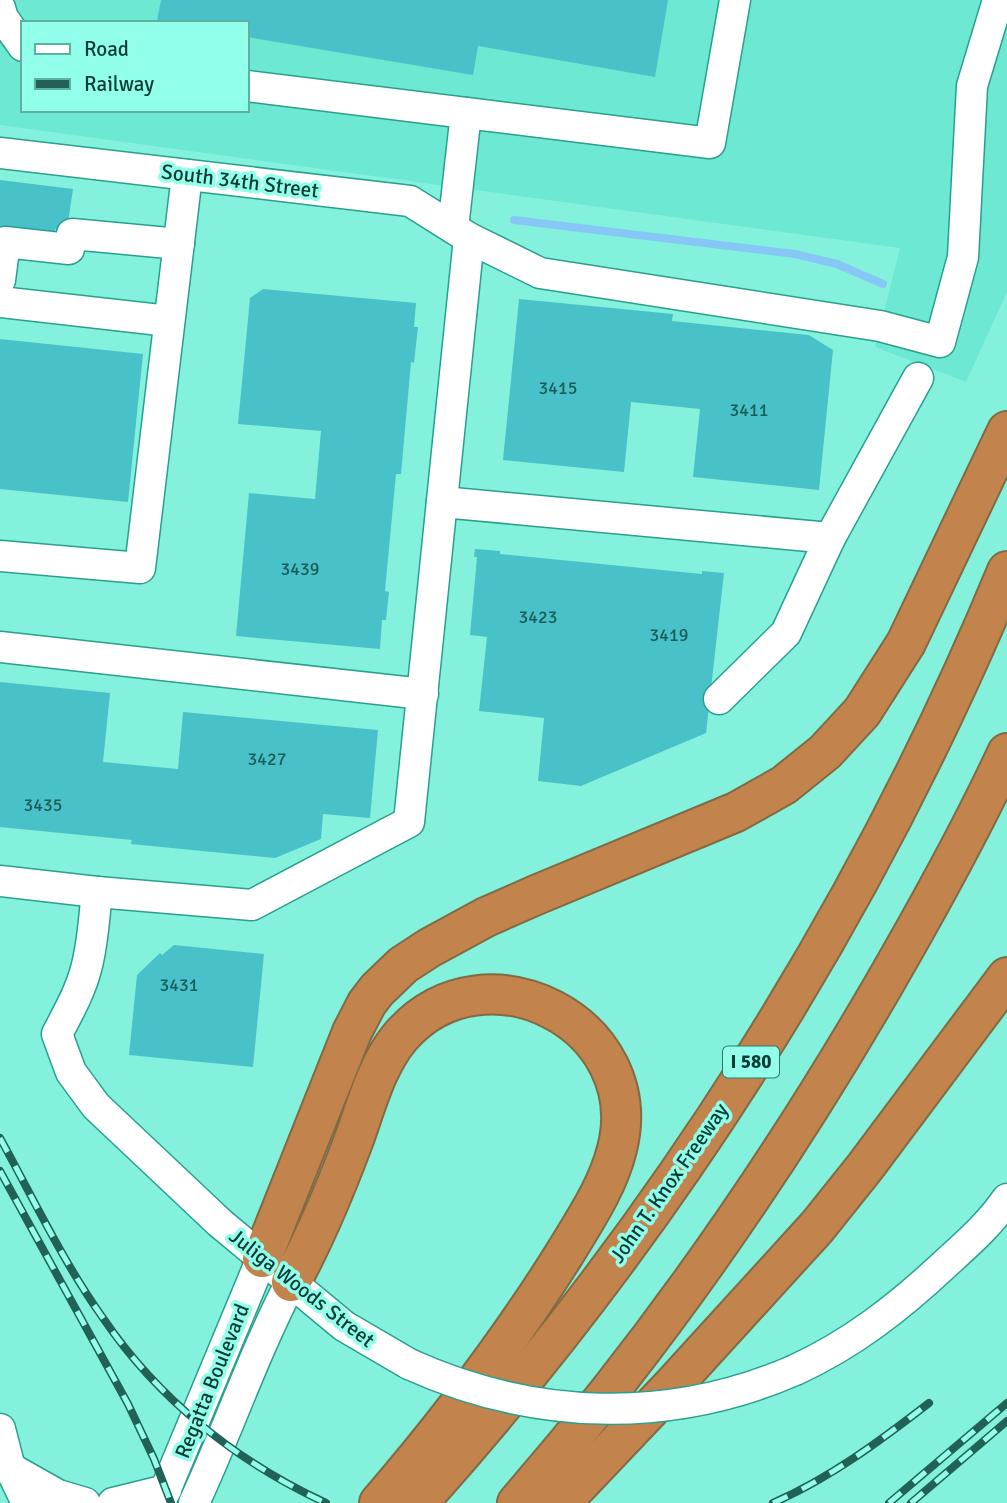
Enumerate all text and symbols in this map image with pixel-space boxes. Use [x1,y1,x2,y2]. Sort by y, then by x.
legend [21,21,248,112]
text: Road [84,36,129,62]
text: Railway [84,71,154,97]
street label: South 34th Street [160,158,320,204]
house number: 3415 [539,377,577,399]
house number: 3411 [730,399,768,421]
house number: 3439 [281,558,319,580]
house number: 3423 [519,606,557,628]
house number: 3419 [650,624,688,646]
house number: 3427 [248,748,286,770]
house number: 3435 [24,794,62,816]
house number: 3431 [160,974,198,996]
road number: I 580 [723,1046,779,1078]
street label: John T. Knox Freeway [604,1098,734,1268]
street label: Juliga Woods Street [224,1223,380,1353]
street label: Regatta Boulevard [169,1300,255,1462]

